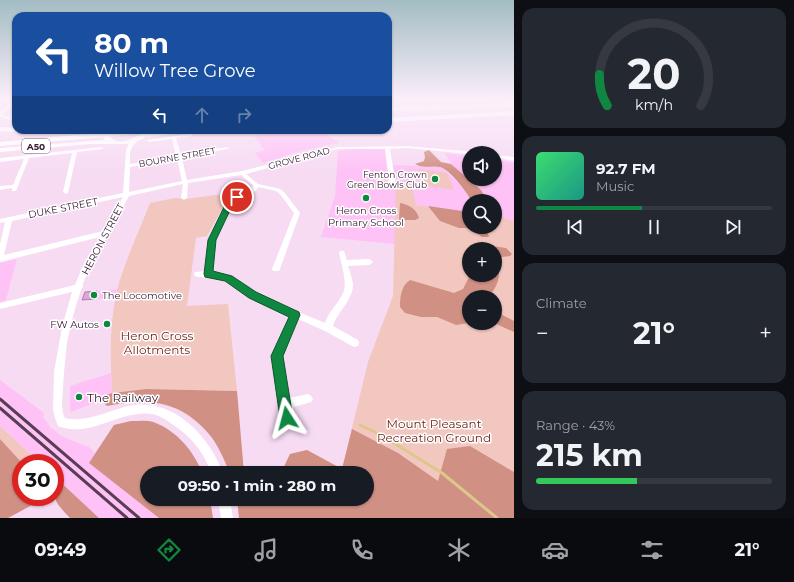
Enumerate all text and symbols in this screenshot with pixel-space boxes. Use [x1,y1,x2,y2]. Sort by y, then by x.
text: 80 m [94,26,169,60]
icon: left [28,28,80,80]
text: 20 [628,49,680,99]
text: Willow Tree Grove [94,60,256,82]
text: km/h [635,95,673,113]
icon: left [149,104,171,126]
icon: ahead [191,104,213,126]
icon: right [233,104,255,126]
road number: A50 [22,139,50,153]
street label: BOURNE STREET [138,145,217,169]
street label: GROVE ROAD [267,145,331,171]
map controls [462,146,502,330]
button: sound [462,146,502,186]
text: 92.7 FM [596,159,656,178]
place label: Fenton Crown Green Bowls Club [347,169,427,190]
marker: Fenton Crown Green Bowls Club [430,174,440,184]
text: Music [596,178,634,194]
pin [220,180,254,214]
icon: arrive [226,186,248,208]
marker: Heron Cross Primary School [361,193,371,203]
button: search [462,194,502,234]
street label: DUKE STREET [27,195,99,221]
street label: HERON STREET [79,201,127,277]
place label: Heron Cross Primary School [328,204,404,229]
icon: previous [564,216,586,238]
icon: pause [643,216,665,238]
icon: next [722,216,744,238]
button: + [462,242,502,282]
place label: The Locomotive [102,289,182,302]
marker: The Locomotive [89,290,99,300]
button: − [462,290,502,330]
text: Climate [536,295,587,311]
text: 21° [633,315,675,352]
place label: FW Autos [50,318,99,331]
marker: FW Autos [102,319,112,329]
text: − [536,320,549,347]
text: + [759,320,772,347]
park label: Heron Cross Allotments [121,328,194,357]
place label: The Railway [87,390,159,405]
marker: The Railway [74,392,84,402]
position arrow [266,397,308,439]
park label: Mount Pleasant Recreation Ground [377,416,491,445]
text: Range · 43% [536,417,615,433]
text: 215 km [536,437,643,474]
speed limit sign: 30 [12,454,64,506]
text: 09:50 · 1 min · 280 m [178,476,336,495]
icon: directions [155,536,183,564]
icon: music [252,536,280,564]
icon: phone [348,536,376,564]
icon: climate [445,536,473,564]
icon: car [541,536,569,564]
icon: filters [638,536,666,564]
text: 09:49 [34,539,87,561]
text: 21° [734,539,760,561]

